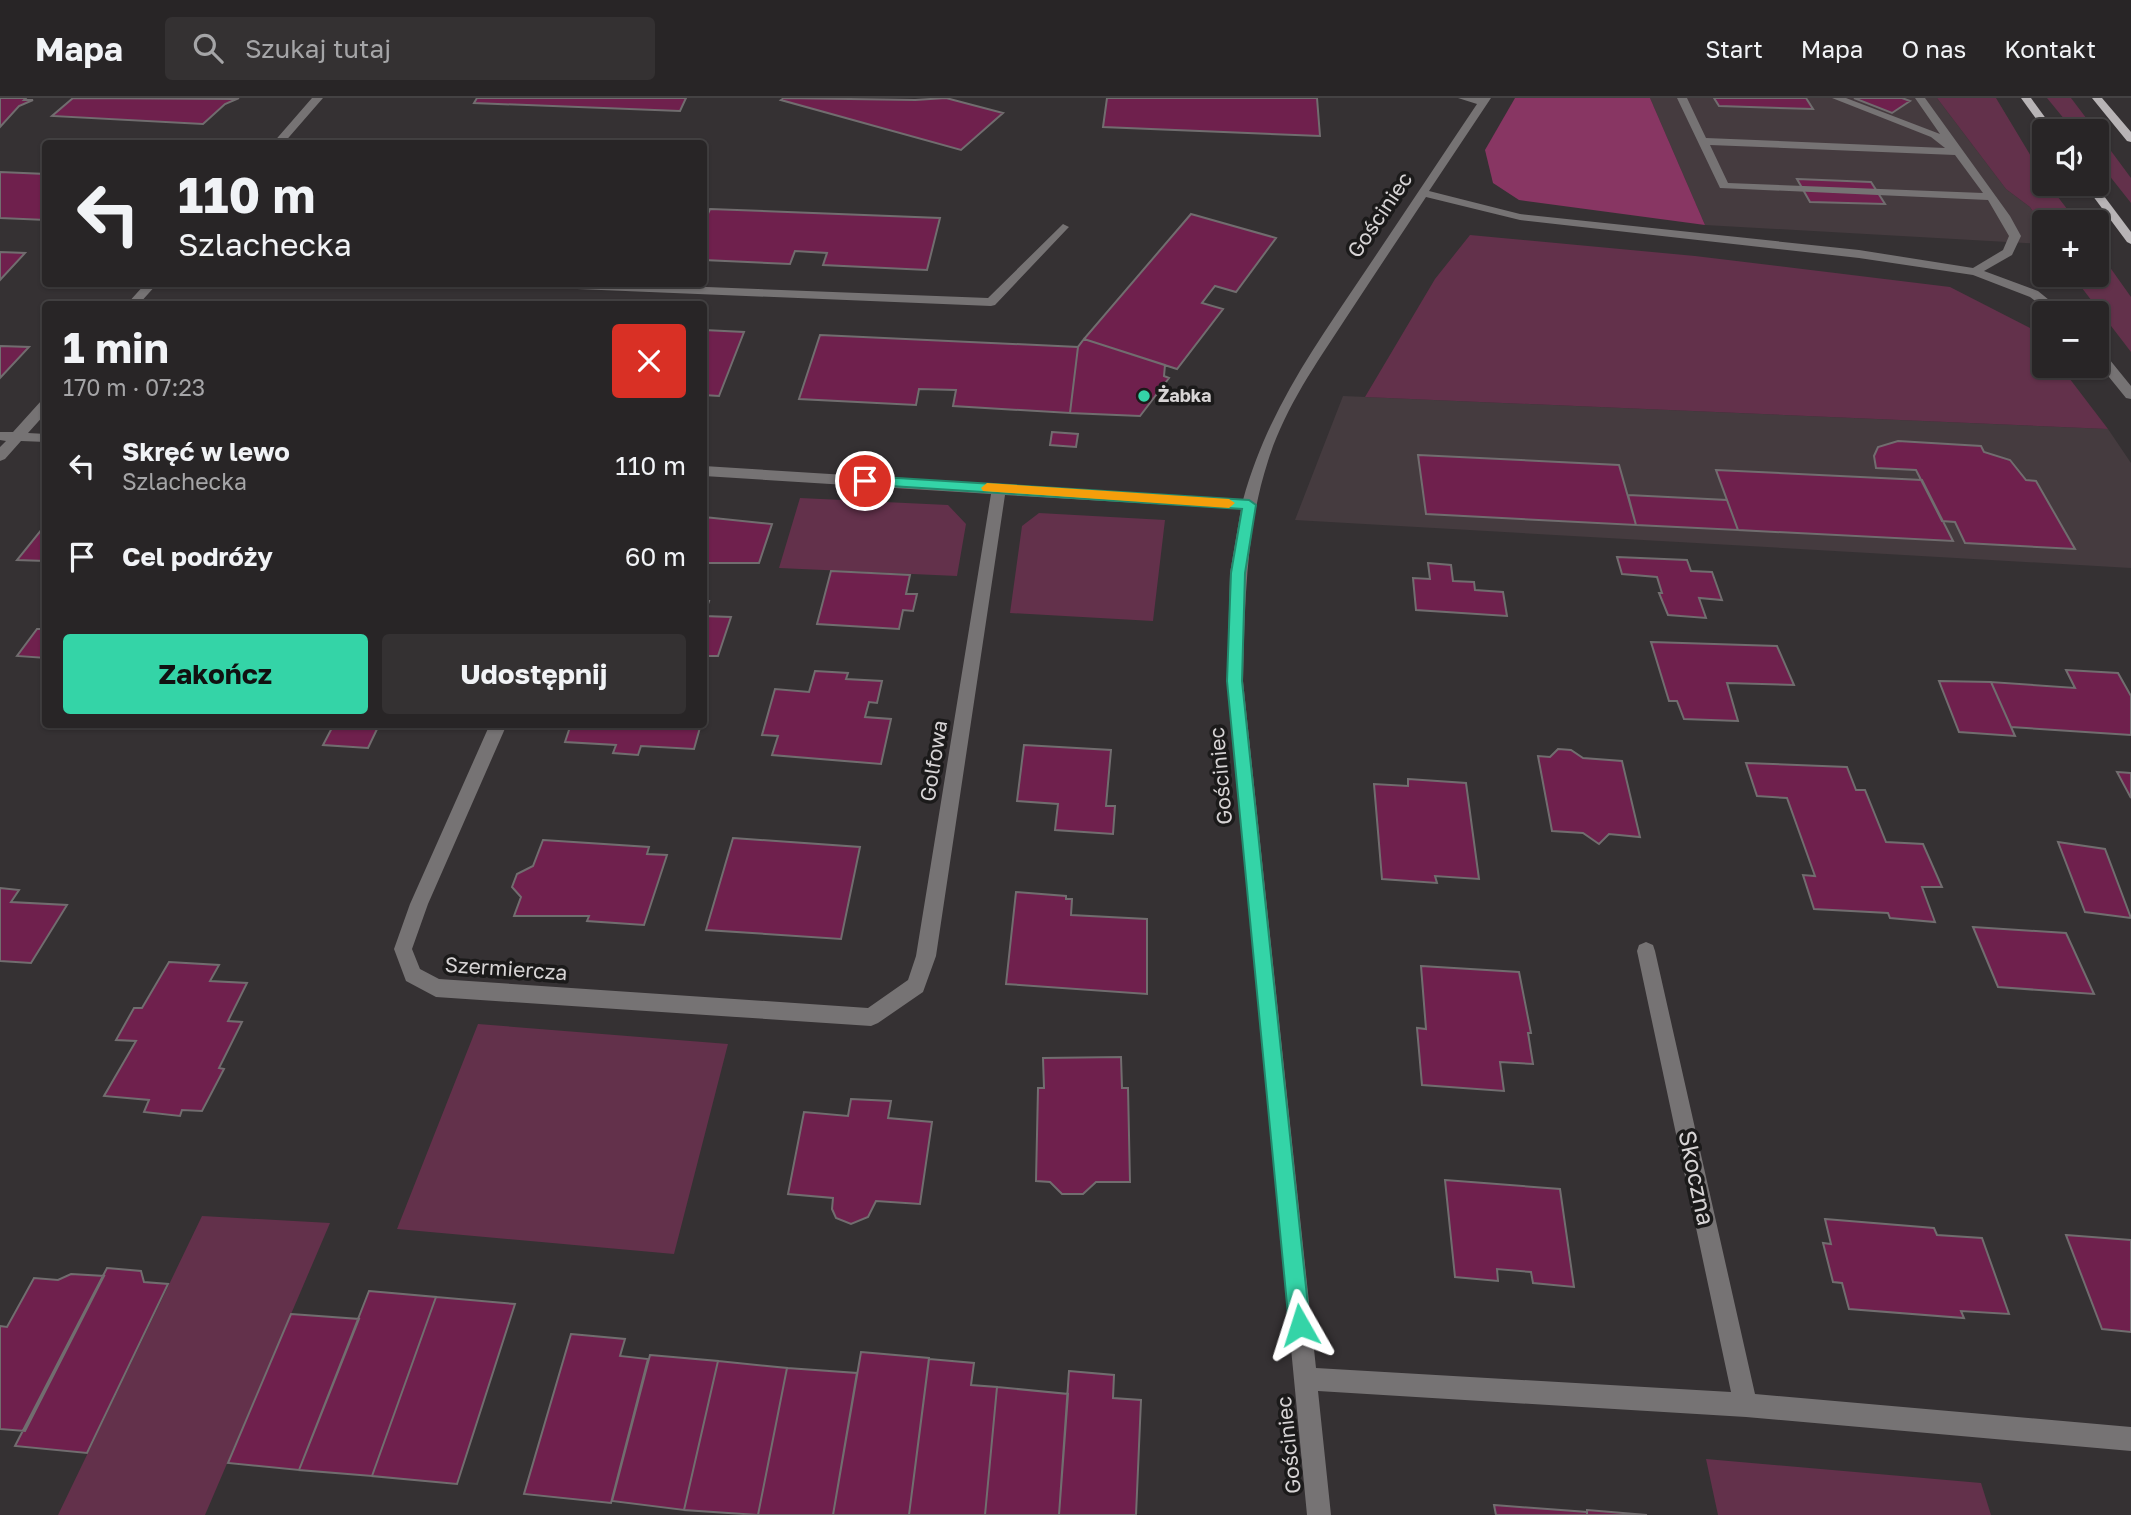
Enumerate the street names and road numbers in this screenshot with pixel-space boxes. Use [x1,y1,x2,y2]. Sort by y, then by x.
street label: Gościniec [1341,167,1417,262]
street label: Golfowa [914,718,952,803]
street label: Gościniec [1203,726,1237,826]
street label: Szermiercza [444,951,568,985]
street label: Skoczna [1673,1127,1722,1228]
street label: Gościniec [1270,1395,1306,1495]

